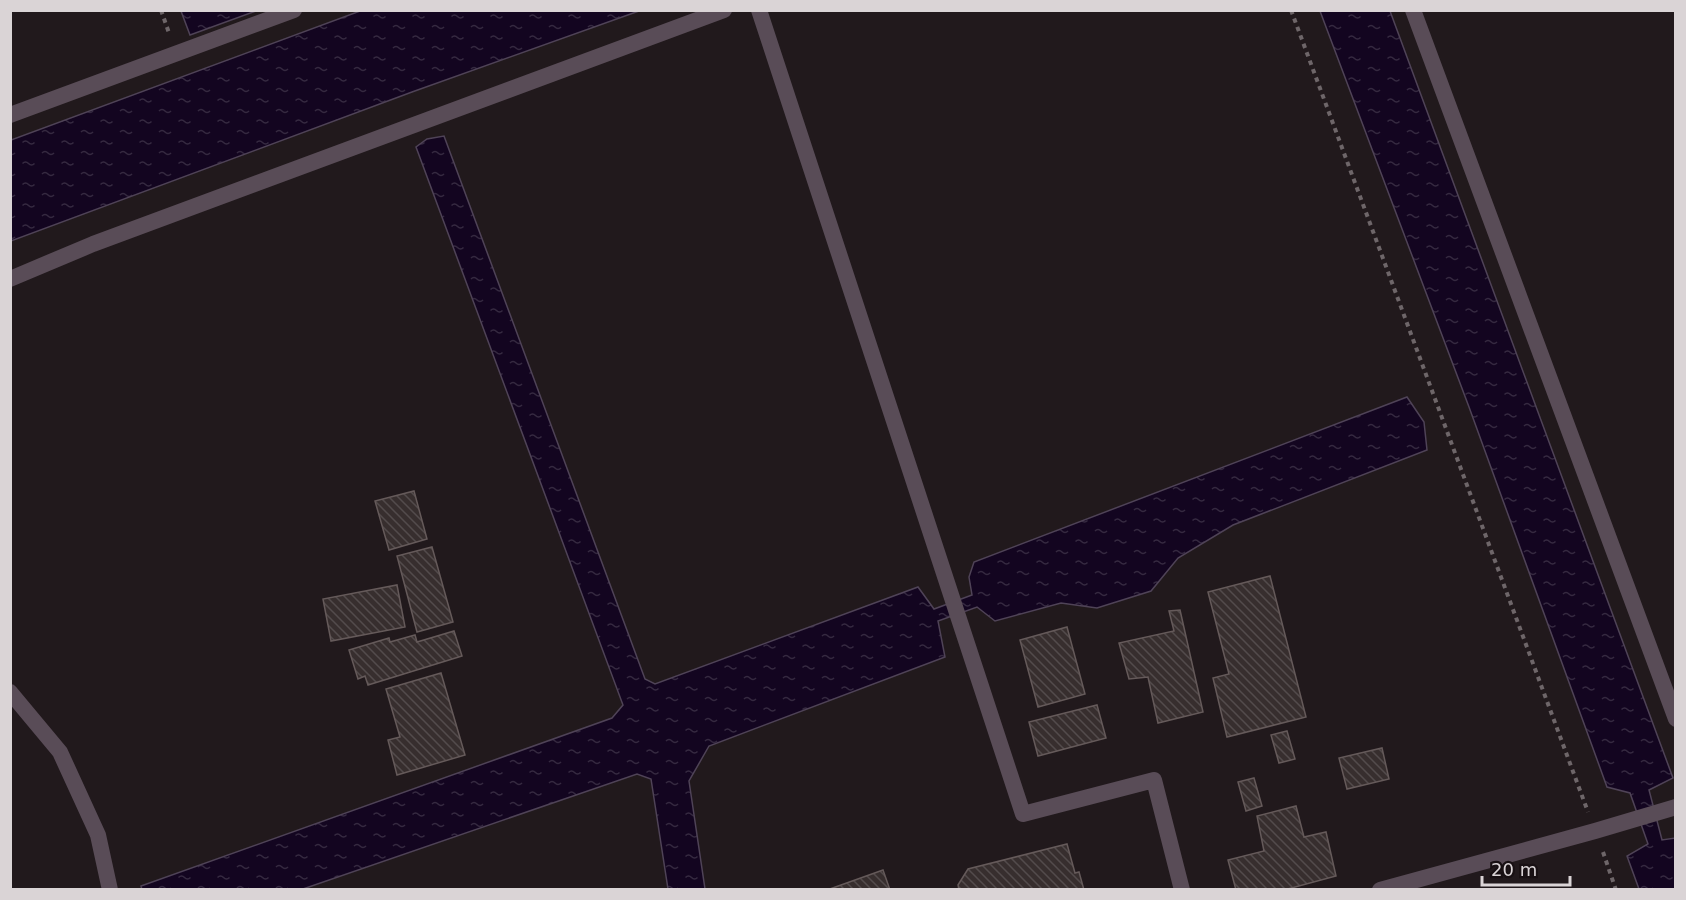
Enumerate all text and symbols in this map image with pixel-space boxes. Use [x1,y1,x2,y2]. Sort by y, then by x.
scale bar [1482,849,1570,887]
text: 20 m [1491,859,1537,880]

